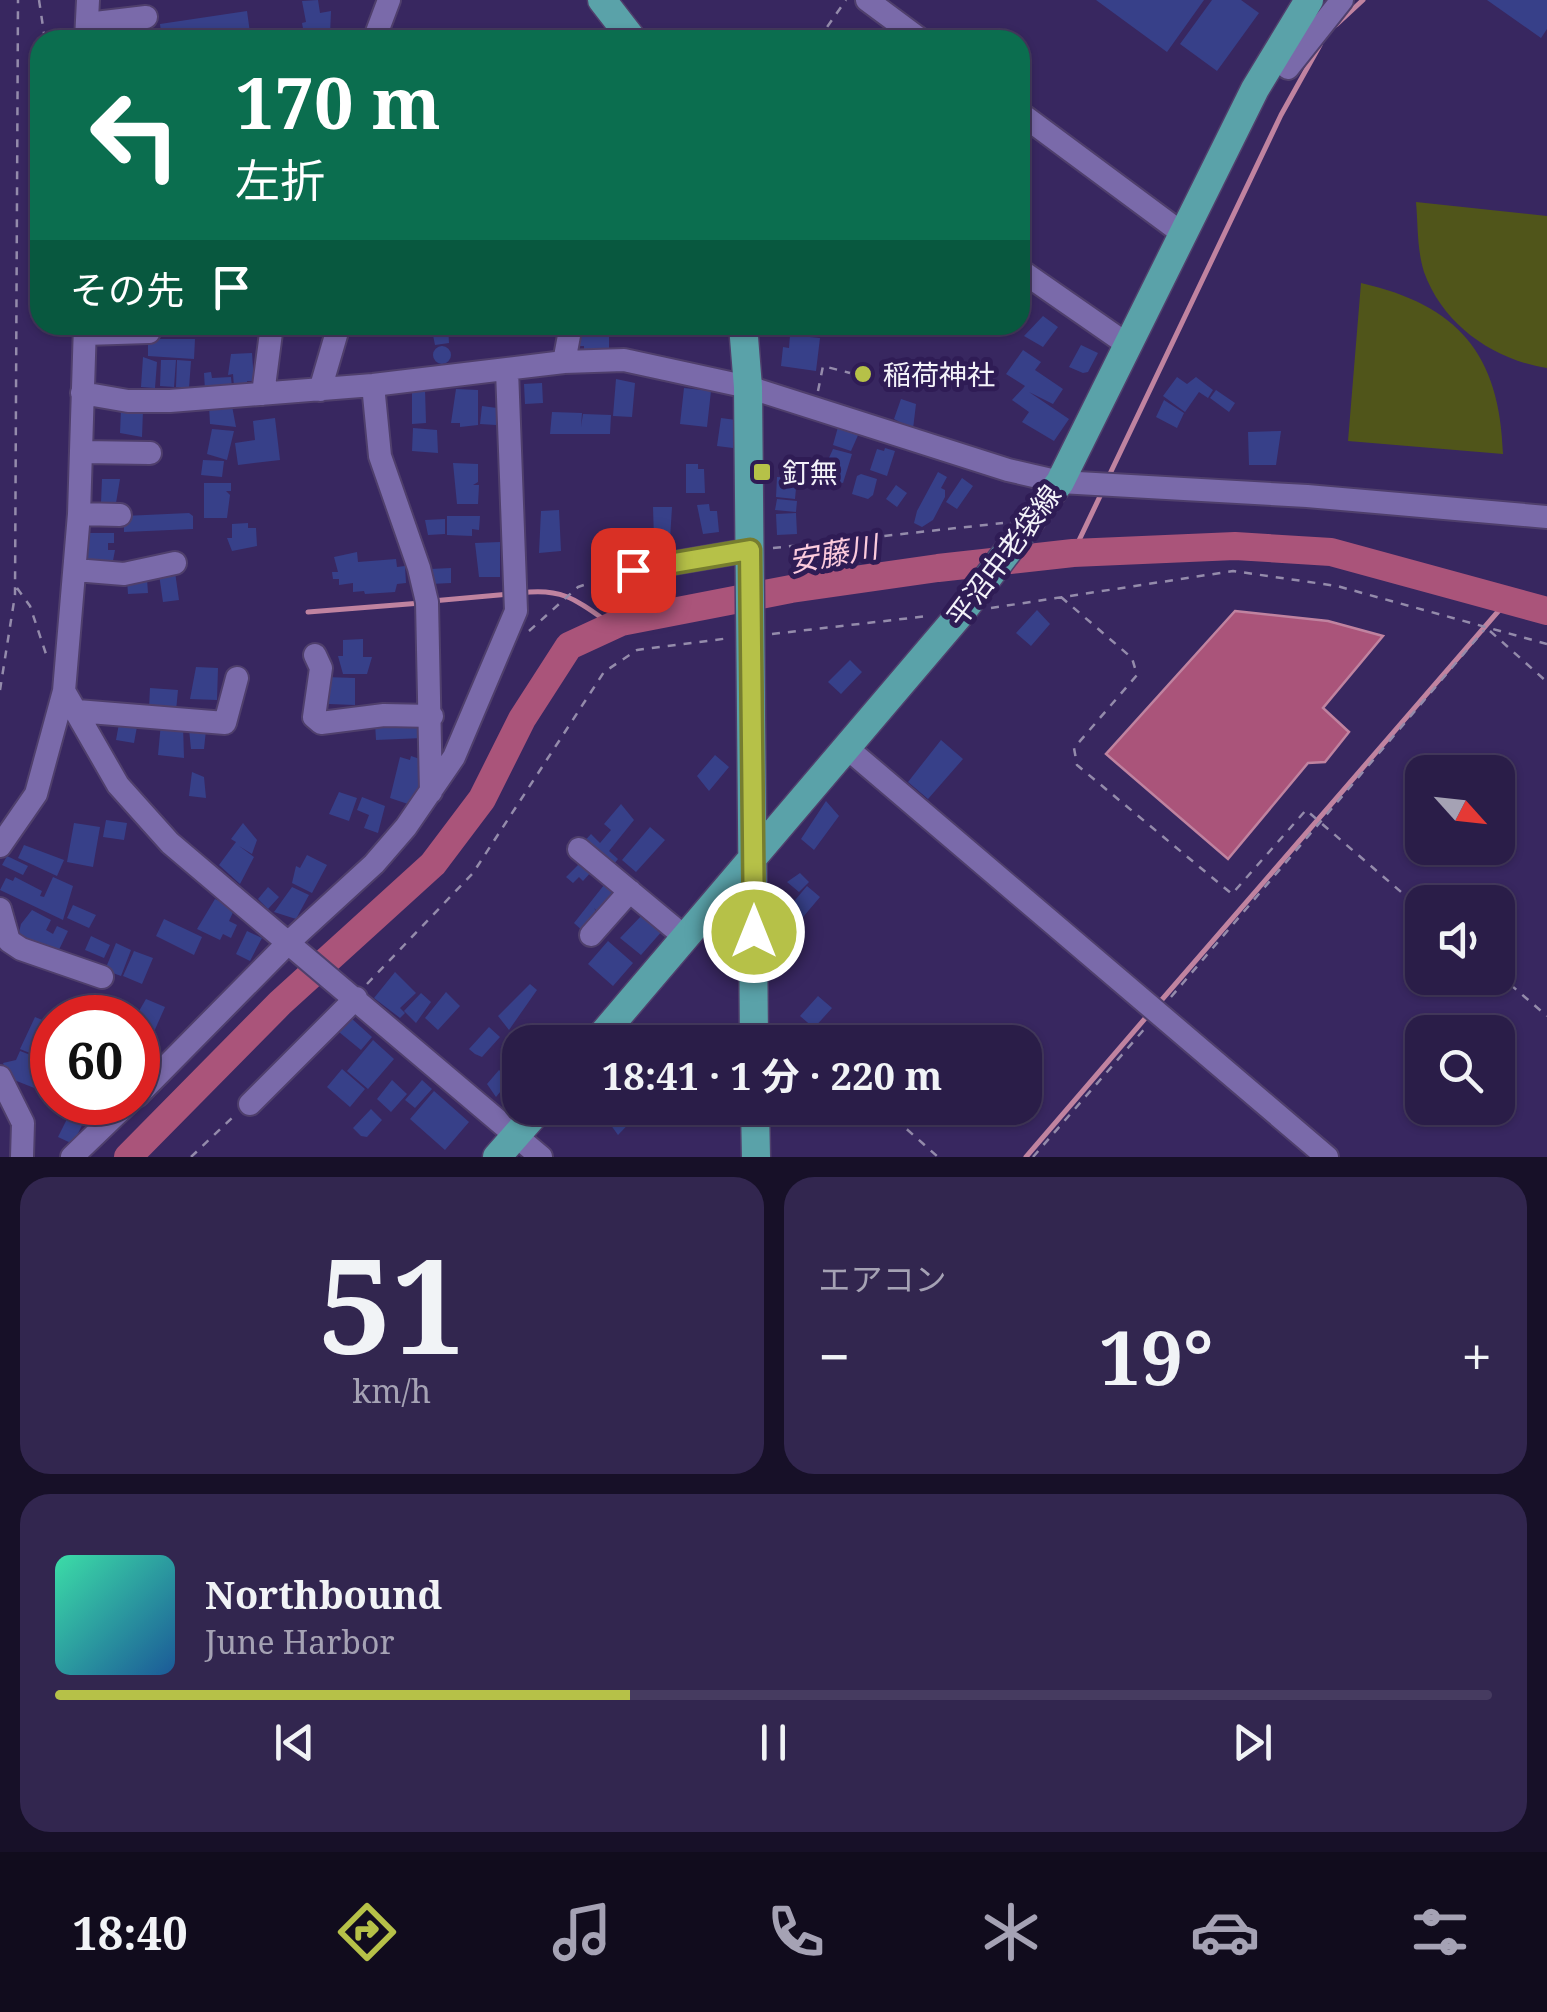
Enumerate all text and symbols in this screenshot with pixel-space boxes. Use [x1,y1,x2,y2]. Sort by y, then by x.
text: 170 m [235,54,441,150]
icon: left [70,70,200,200]
text: 左折 [235,149,325,210]
icon: arrive [204,260,259,315]
text: その先 [70,263,184,315]
place label: 稲荷神社 [883,355,995,393]
marker: 稲荷神社 [852,363,874,385]
place label: 釘無 [782,453,838,491]
marker: 釘無 [751,461,773,483]
street label: 平沼中老袋線 [937,476,1069,634]
water label: 安藤川 [785,524,884,581]
pin [591,528,676,613]
icon: arrive [606,543,661,598]
north arrow [1405,755,1515,865]
map controls [1405,755,1515,1125]
position arrow [702,880,806,984]
button: sound [1405,885,1515,995]
speed limit sign: 60 [30,995,160,1125]
button: search [1405,1015,1515,1125]
text: 18:41 · 1 分 · 220 m [602,1049,942,1101]
text: 51 [318,1215,465,1392]
text: エアコン [819,1257,947,1300]
text: 19° [1098,1305,1213,1407]
text: − [819,1318,850,1393]
text: + [1461,1318,1492,1393]
text: km/h [353,1369,431,1412]
text: Northbound [205,1568,442,1620]
text: June Harbor [205,1620,394,1663]
icon: previous [267,1715,322,1770]
icon: pause [746,1715,801,1770]
icon: next [1225,1715,1280,1770]
icon: directions [332,1897,402,1967]
icon: music [547,1897,617,1967]
icon: phone [761,1897,831,1967]
icon: climate [976,1897,1046,1967]
icon: car [1190,1897,1260,1967]
icon: filters [1405,1897,1475,1967]
text: 18:40 [72,1902,188,1963]

